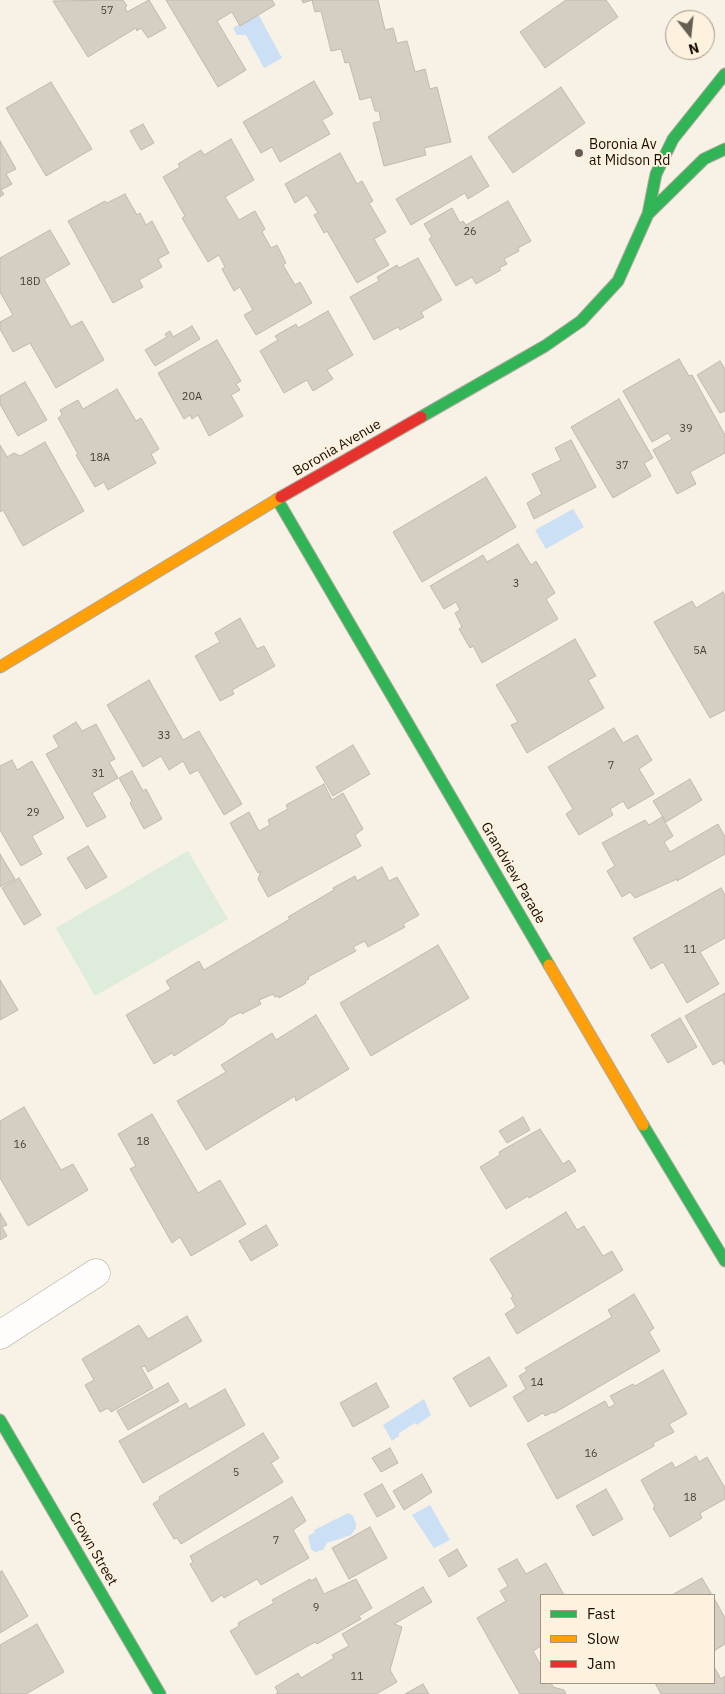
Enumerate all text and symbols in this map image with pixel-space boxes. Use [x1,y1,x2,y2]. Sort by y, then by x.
house number: 57 [100,4,114,18]
north arrow [665,10,715,60]
text: N [687,38,701,59]
place label: Boronia Av at Midson Rd [589,137,670,170]
marker: Boronia Av at Midson Rd [573,147,585,159]
house number: 26 [463,225,477,239]
house number: 18D [20,275,40,289]
house number: 20A [182,390,202,404]
street label: Boronia Avenue [290,416,384,480]
house number: 39 [679,422,693,436]
house number: 18A [90,451,110,465]
house number: 37 [615,459,629,473]
house number: 3 [513,577,519,591]
house number: 5A [693,644,707,658]
house number: 33 [157,729,171,743]
house number: 7 [608,759,614,773]
house number: 31 [91,767,105,781]
house number: 29 [26,806,40,820]
street label: Grandview Parade [477,819,549,927]
house number: 11 [683,943,697,957]
house number: 18 [136,1135,150,1149]
house number: 16 [13,1138,27,1152]
house number: 14 [530,1376,544,1390]
house number: 16 [584,1447,598,1461]
house number: 5 [233,1466,239,1480]
house number: 18 [683,1491,697,1505]
street label: Crown Street [65,1509,121,1589]
house number: 7 [273,1534,279,1548]
legend [540,1594,715,1684]
house number: 9 [313,1601,319,1615]
text: Fast [587,1604,615,1623]
text: Slow [587,1629,620,1648]
text: Jam [587,1654,616,1673]
house number: 11 [350,1670,364,1684]

